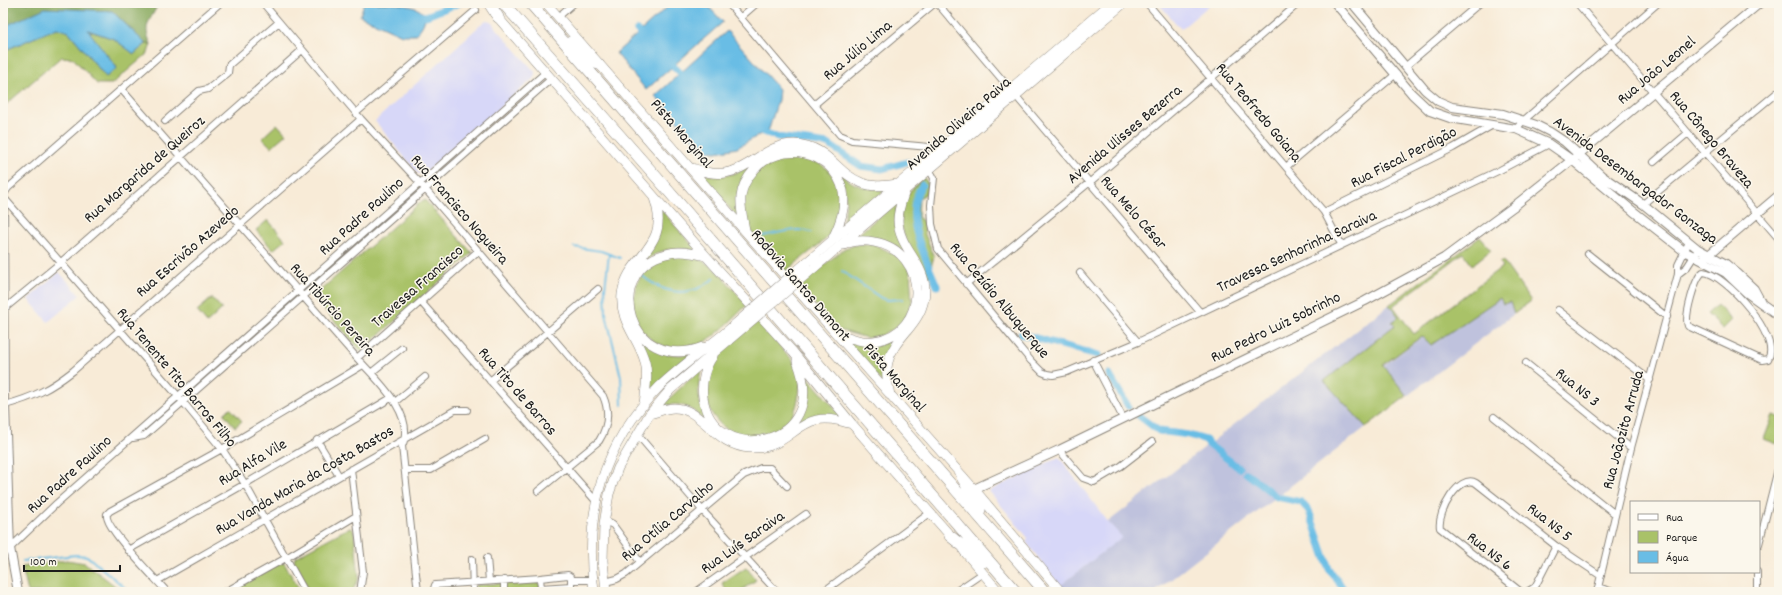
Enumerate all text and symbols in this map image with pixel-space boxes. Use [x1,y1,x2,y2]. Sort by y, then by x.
street label: Rua Júlio Lima [818,15,898,87]
street label: Rua João Leonel [1613,31,1702,111]
street label: Rua Teofredo Goiana [1209,58,1307,168]
street label: Avenida Oliveira Paiva [901,71,1017,176]
street label: Avenida Ulisses Bezerra [1062,80,1188,190]
street label: Rua Cônego Braveza [1663,86,1759,194]
street label: Pista Marginal [644,94,718,174]
street label: Rua Margarida de Queiroz [79,111,211,229]
street label: Avenida Desembargador Gonzaga [1548,111,1723,251]
street label: Rua Fiscal Perdigão [1347,121,1461,195]
street label: Rua Francisco Nogueira [405,150,514,271]
street label: Rua Melo César [1094,171,1172,255]
street label: Rua Padre Paulino [314,172,410,262]
street label: Rua Escrivão Azevedo [131,200,245,304]
street label: Travessa Senhorinha Saraiva [1213,205,1381,299]
street label: Rodovia Santos Dumont [745,225,855,347]
street label: Rua Cezídio Albuquerque [943,238,1055,364]
street label: Travessa Francisco [367,240,469,334]
street label: Rua Tibúrcio Pereira [284,258,381,362]
street label: Rua Pedro Luiz Sobrinho [1207,286,1345,370]
street label: Rua Tenente Tito Barros Filho [110,303,242,453]
street label: Pista Marginal [857,338,931,418]
street label: Rua Tito de Barros [472,343,562,442]
street label: Rua NS 3 [1550,363,1604,413]
street label: Rua Joãozito Arruda [1597,368,1651,492]
street label: Rua Vanda Maria da Costa Bastos [211,420,399,542]
street label: Rua Padre Paulino [22,430,118,520]
street label: Rua Alfa Vile [214,433,292,493]
street label: Rua Otília Carvalho [616,476,720,568]
street label: Rua NS 5 [1521,498,1577,548]
legend [1630,501,1760,573]
street label: Rua Luís Saraiva [696,505,790,580]
text: Rua [1666,510,1683,527]
street label: Rua NS 6 [1461,527,1517,577]
text: Parque [1666,530,1697,547]
scale bar [24,547,120,573]
text: Água [1666,550,1689,567]
text: 100 m [30,554,57,571]

